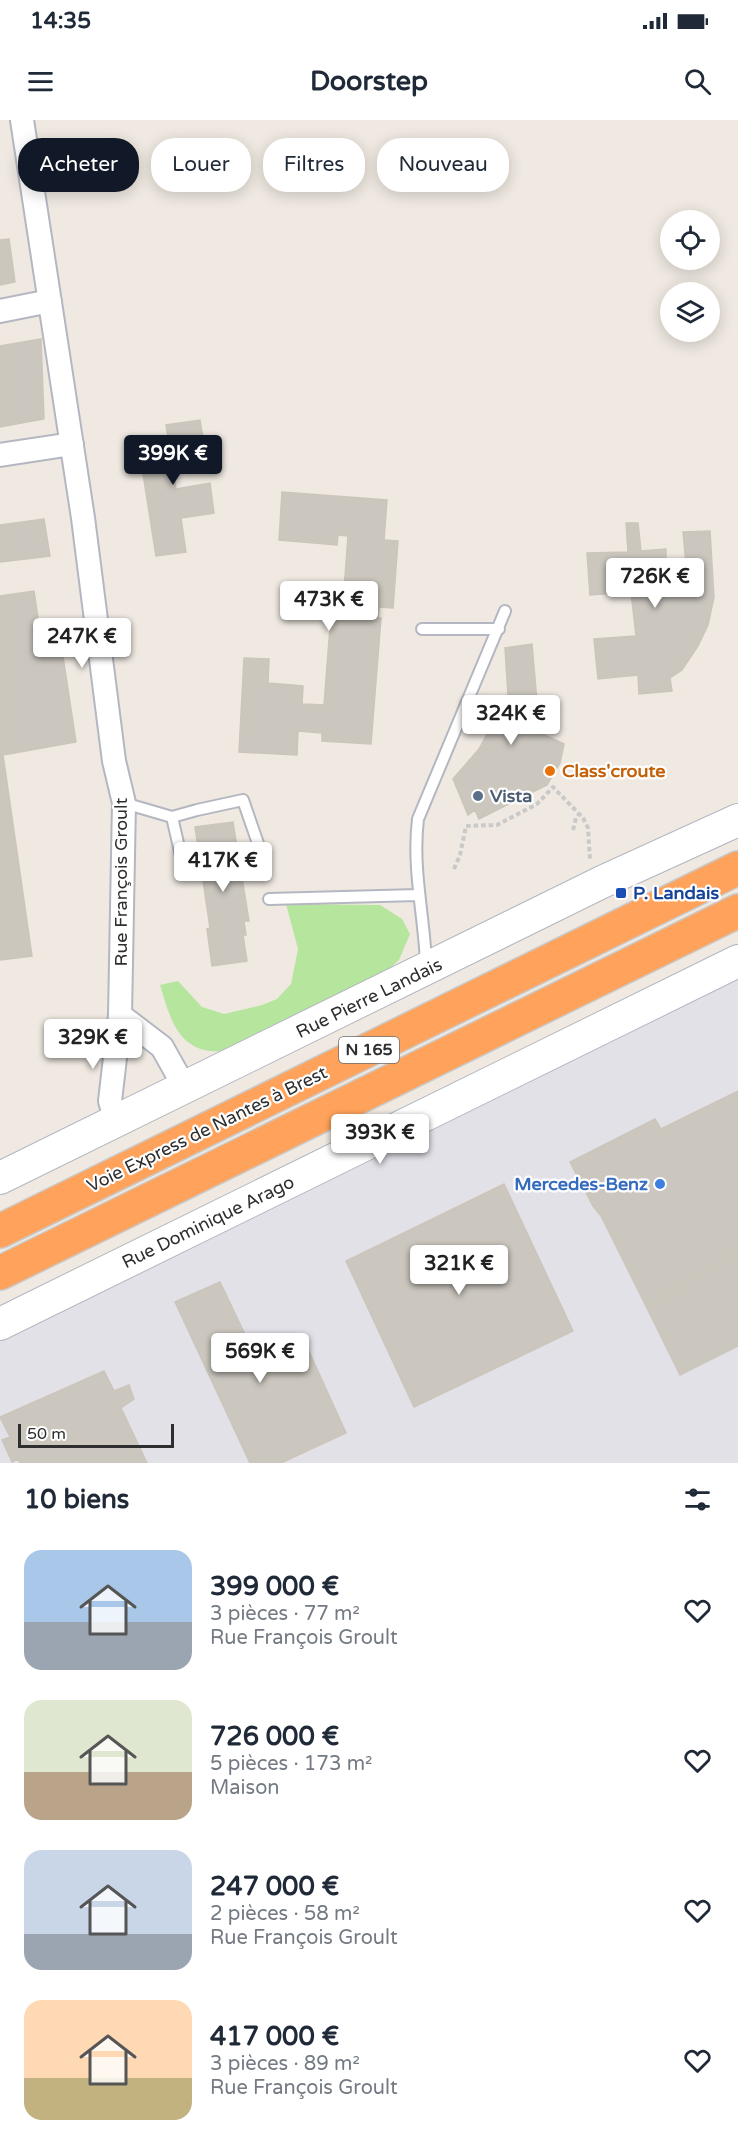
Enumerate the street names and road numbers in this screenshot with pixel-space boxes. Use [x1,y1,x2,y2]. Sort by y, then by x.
street label: Rue François Groult [110,797,132,966]
street label: Rue Pierre Landais [292,953,446,1043]
road number: N 165 [339,1037,399,1063]
street label: Voie Express de Nantes à Brest [83,1061,331,1197]
street label: Rue Dominique Arago [118,1171,298,1273]

